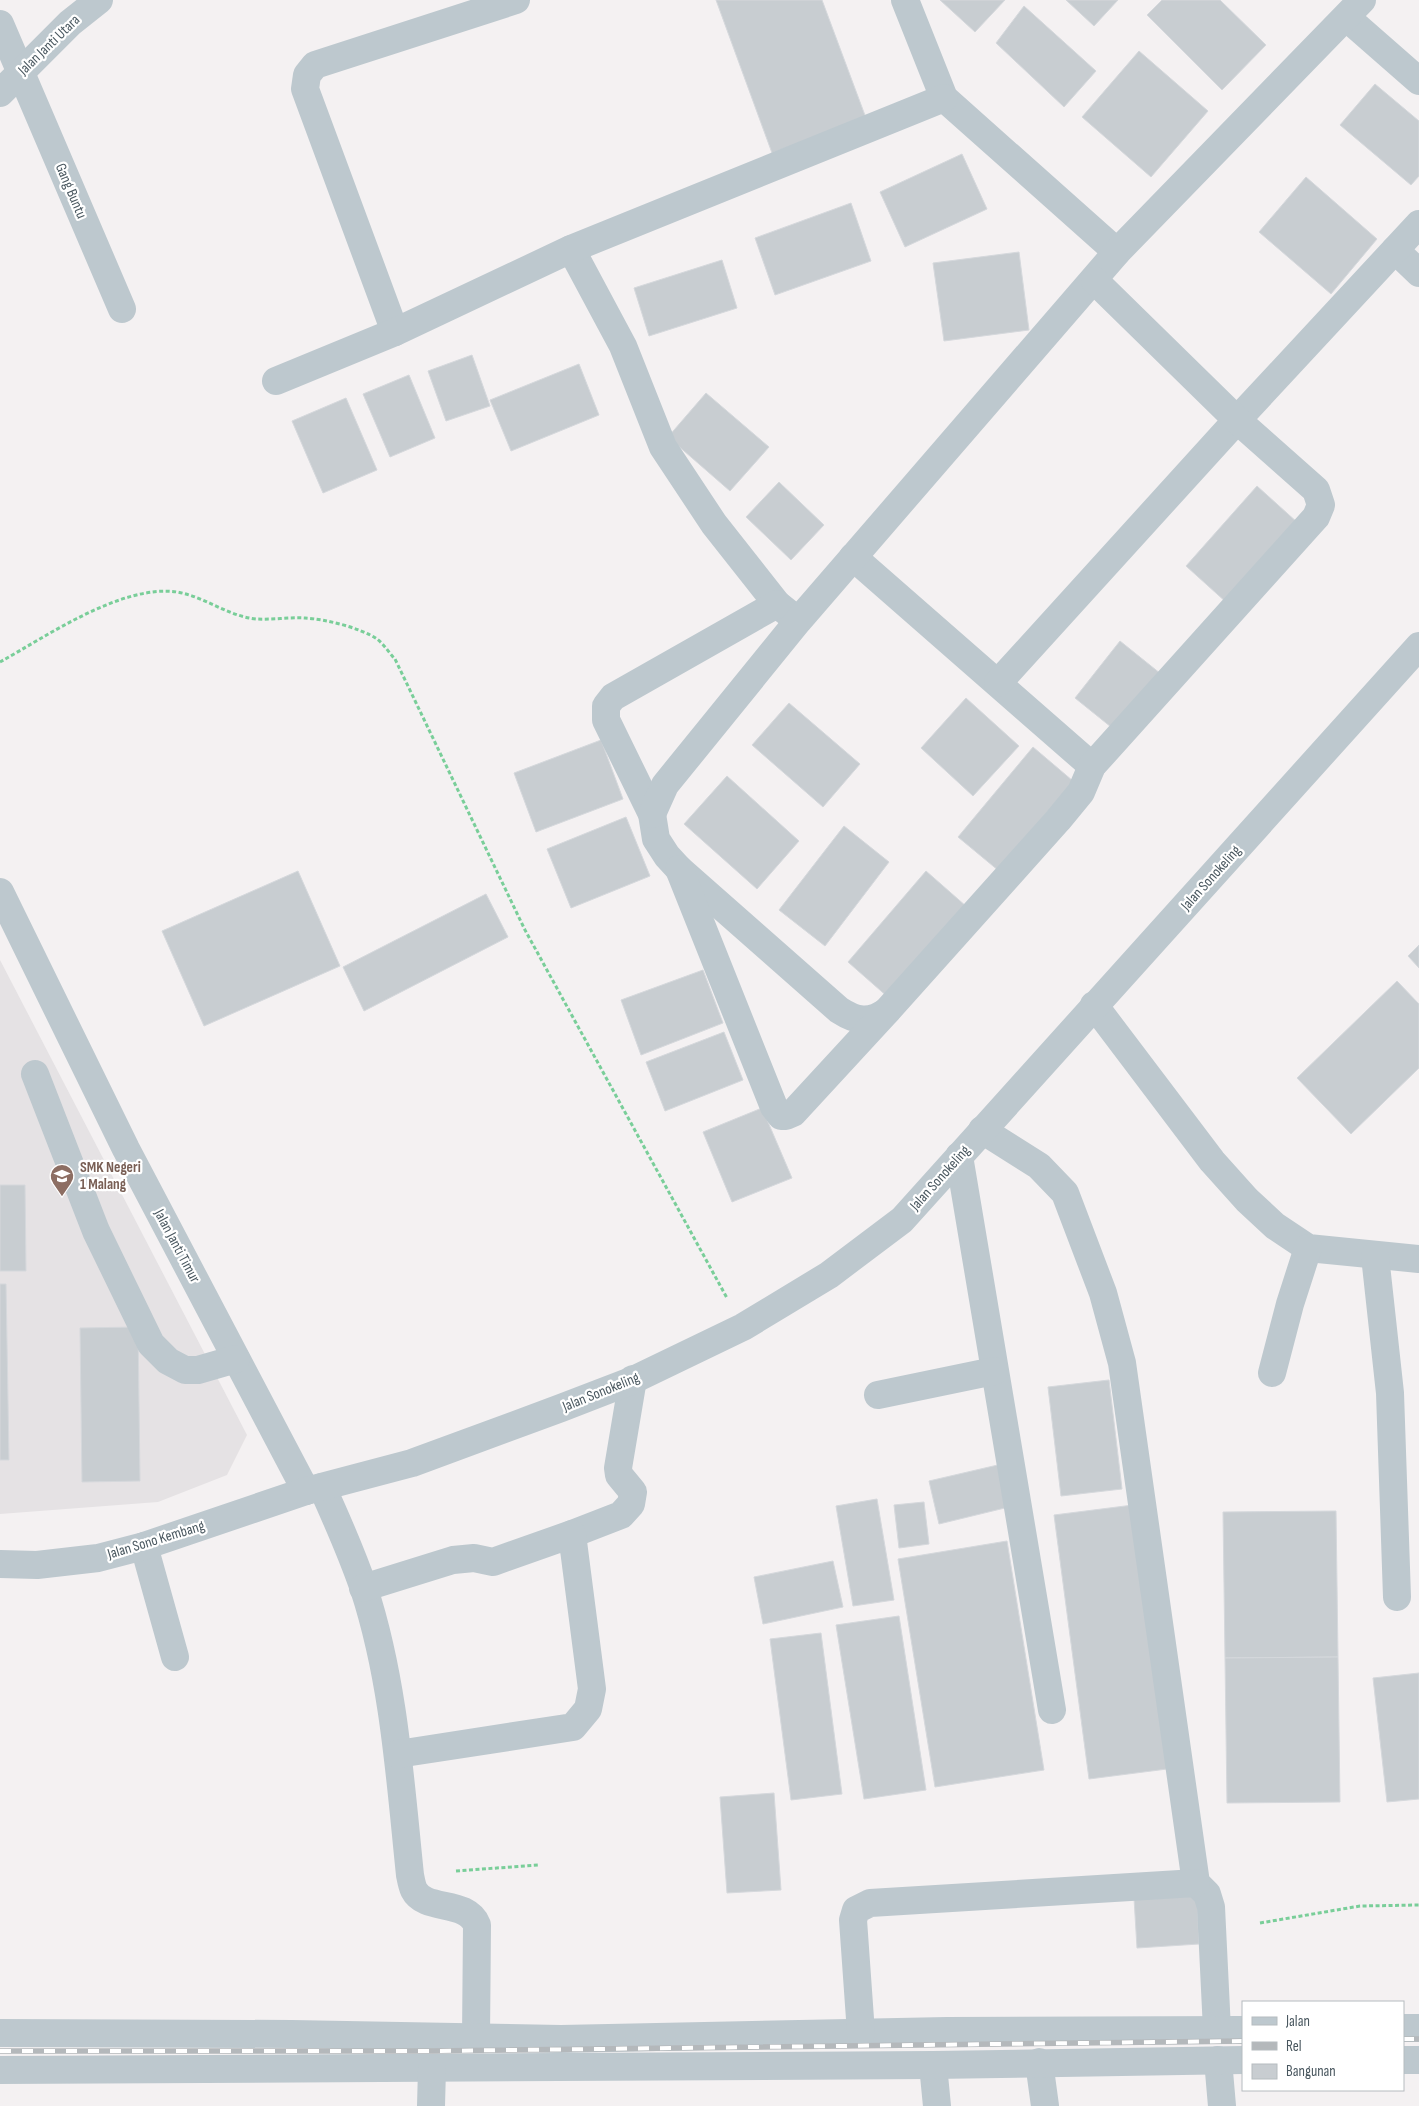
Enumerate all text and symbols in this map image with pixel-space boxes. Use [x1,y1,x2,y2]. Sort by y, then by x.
street label: Jalan Janti Utara [13,11,84,80]
street label: Gang Buntu [51,160,91,222]
street label: Jalan Sonokeling [1176,841,1245,915]
street label: Jalan Sonokeling [905,1141,974,1215]
place label: SMK Negeri 1 Malang [80,1158,141,1194]
school or university icon: SMK Negeri 1 Malang [49,1163,75,1197]
street label: Jalan Janti Timur [149,1205,205,1287]
street label: Jalan Sonokeling [559,1368,642,1416]
street label: Jalan Sono Kembang [104,1516,207,1564]
legend [1242,2001,1404,2091]
text: Jalan [1285,2012,1310,2031]
text: Rel [1286,2037,1302,2056]
text: Bangunan [1286,2062,1336,2081]

